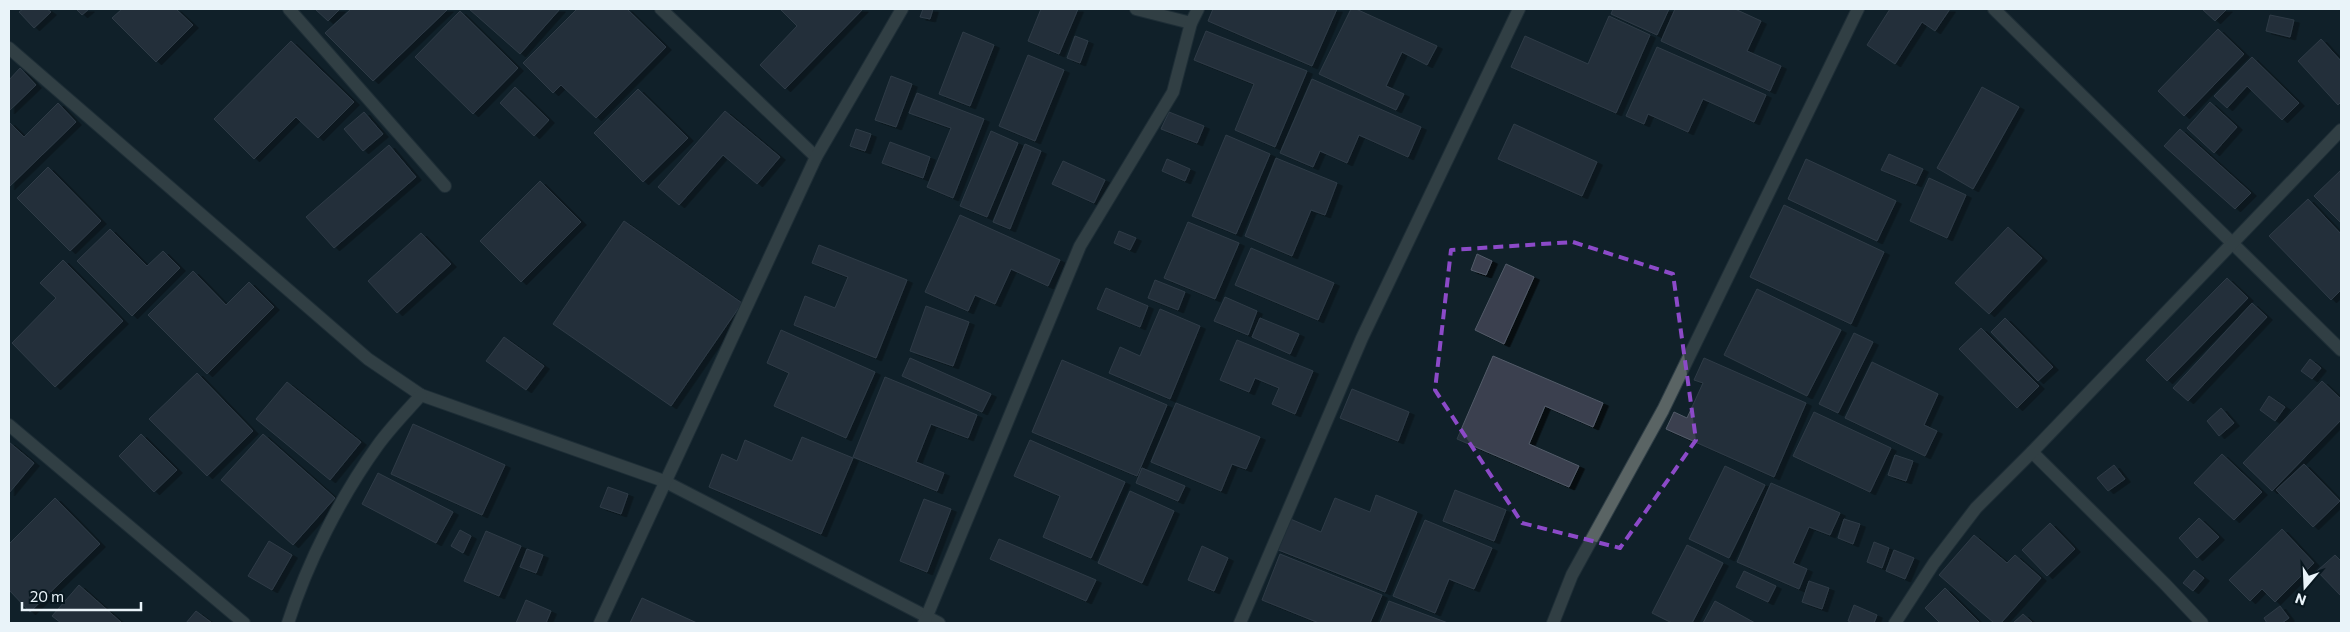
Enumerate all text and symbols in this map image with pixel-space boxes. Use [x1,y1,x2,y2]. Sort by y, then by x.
north arrow [2280,562,2330,612]
scale bar [22,580,141,612]
text: 20 m [30,587,64,605]
text: N [2293,590,2308,610]

